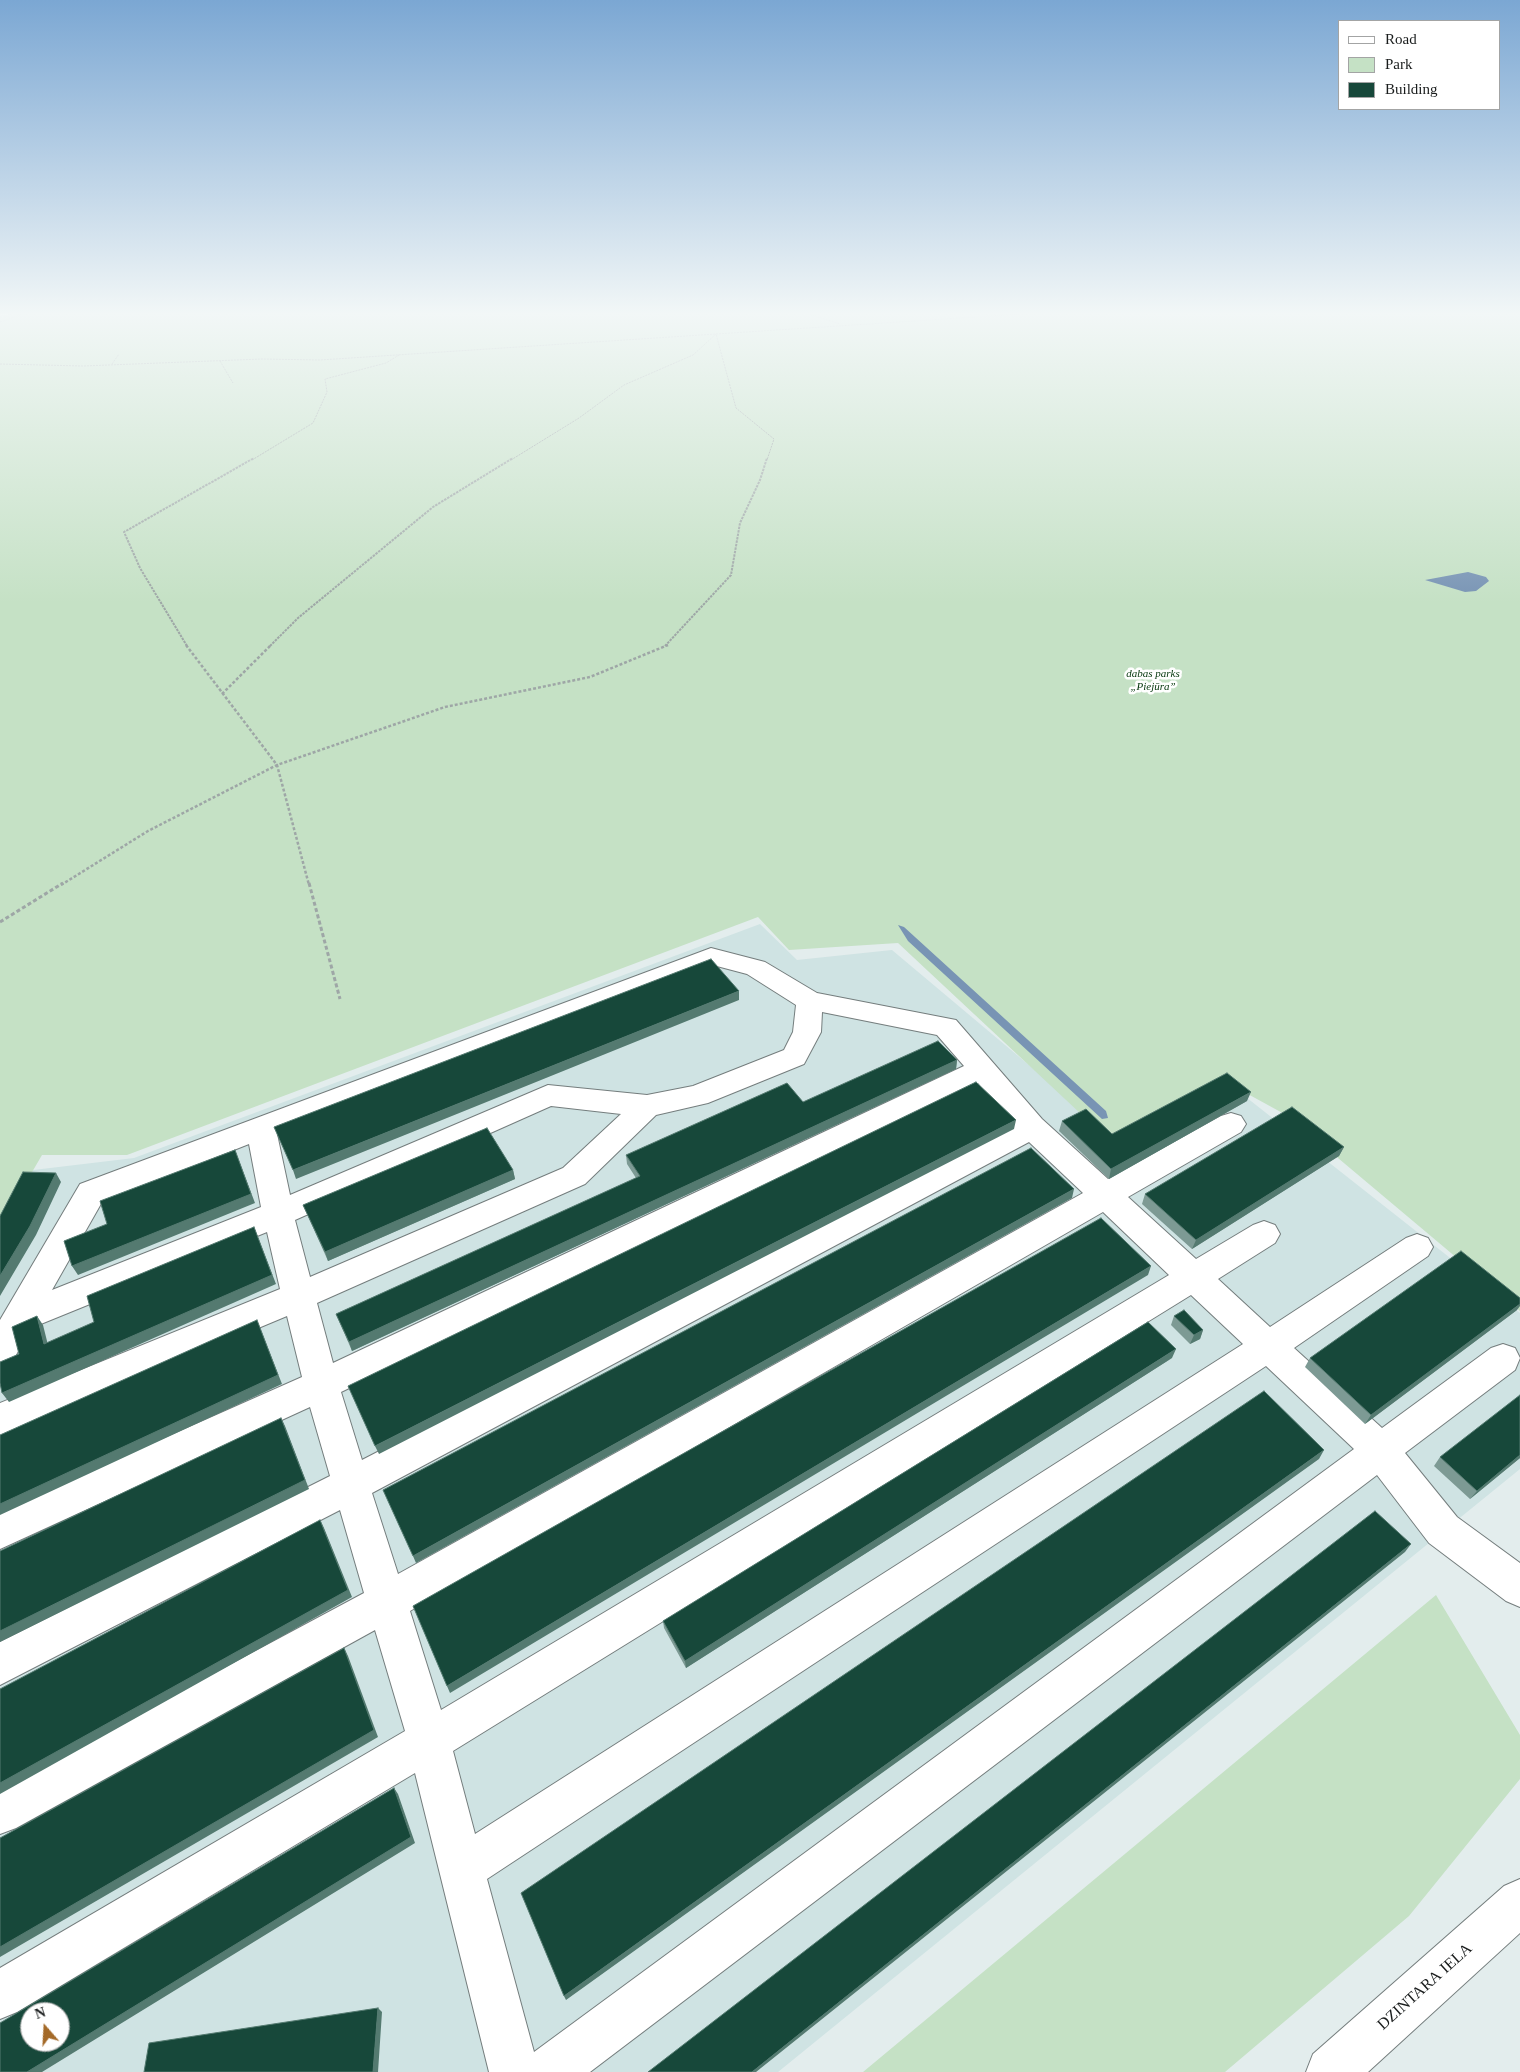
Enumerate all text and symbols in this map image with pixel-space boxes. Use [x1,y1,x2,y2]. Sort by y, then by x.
legend [1338,20,1500,110]
text: Road [1385,31,1417,47]
text: Park [1385,56,1413,72]
text: Building [1385,81,1438,97]
park label: dabas parks „Piejūra” [1126,667,1180,693]
street label: DZINTARA IELA [1374,1939,1476,2035]
north arrow [20,2002,70,2052]
text: N [33,2005,48,2022]

